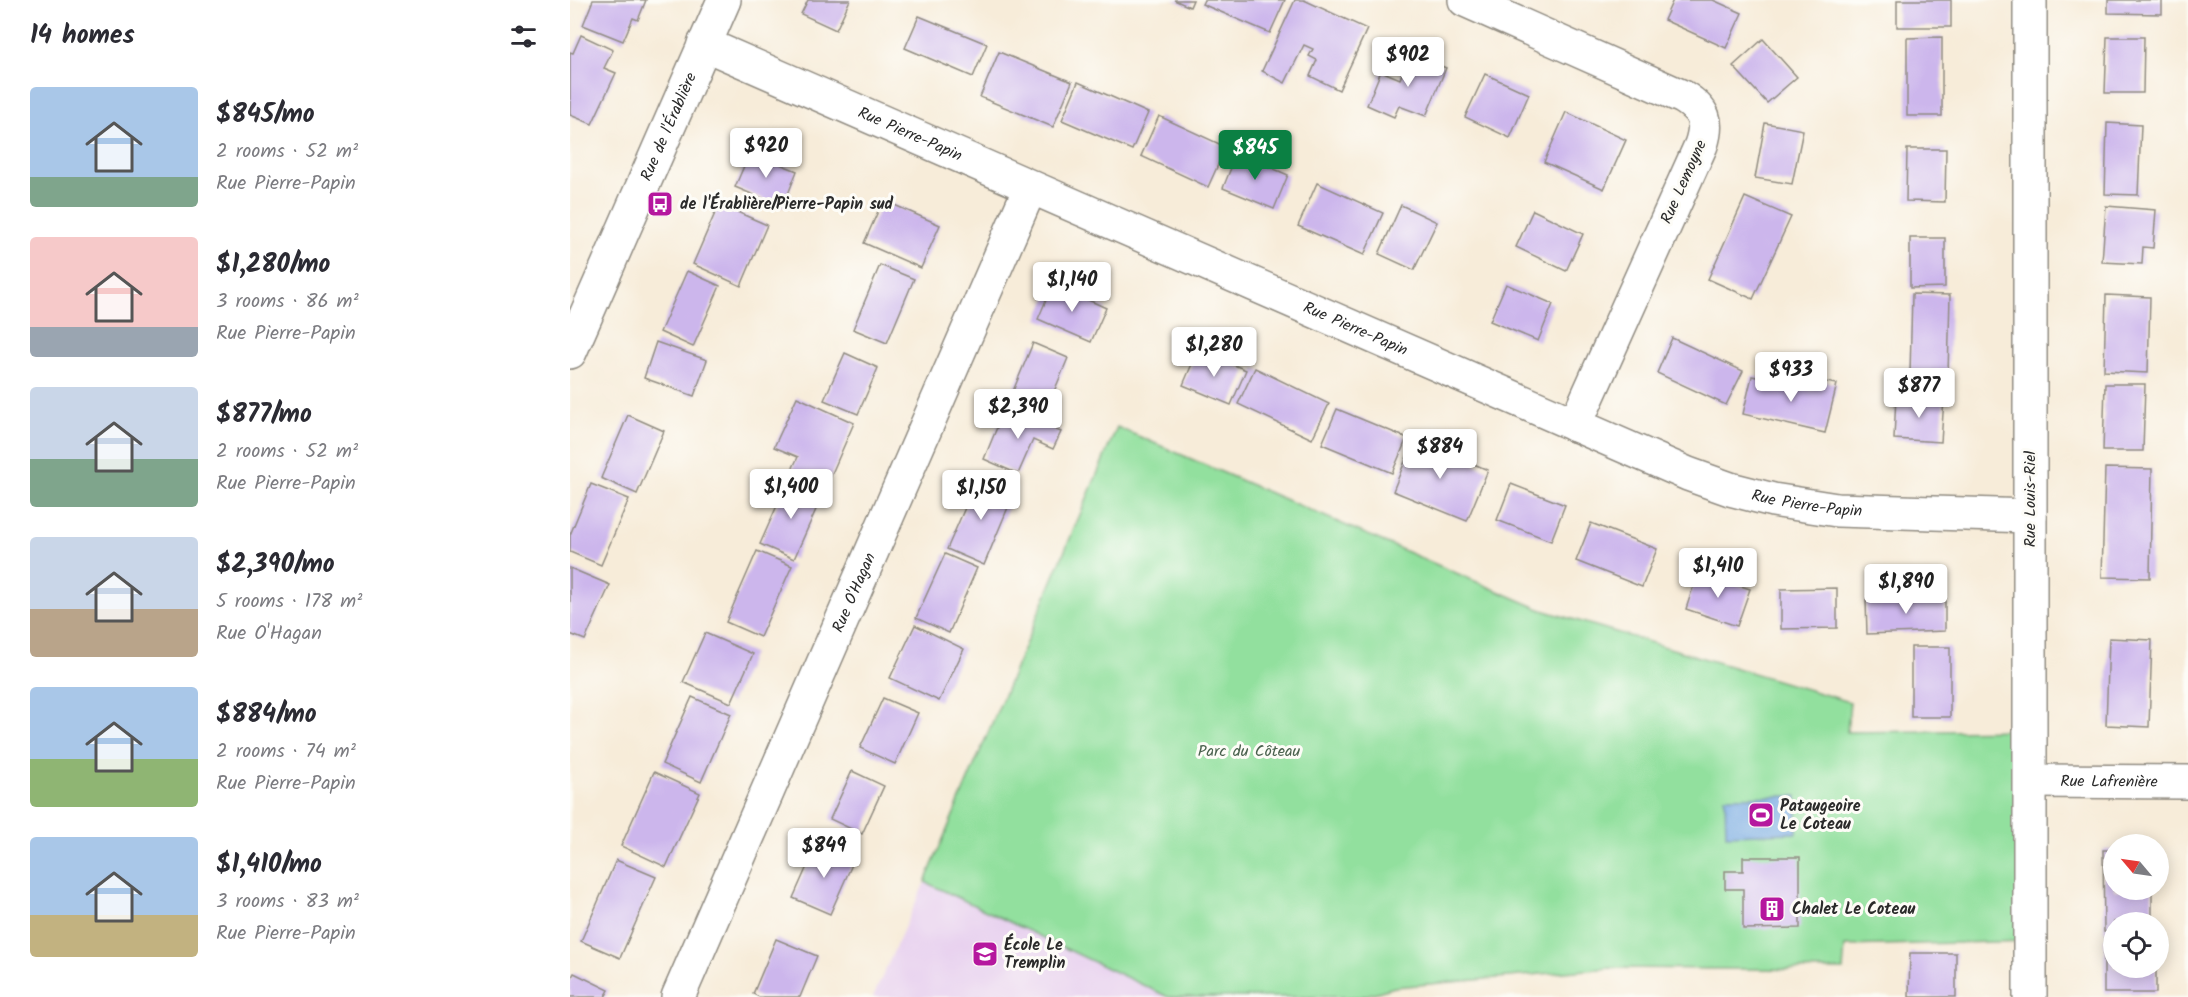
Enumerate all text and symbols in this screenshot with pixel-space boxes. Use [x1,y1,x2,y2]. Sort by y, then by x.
text: 14 homes [30,15,135,57]
icon: filters [507,20,540,53]
pin: $902 [1372,37,1444,88]
text: $902 [1386,40,1430,72]
street label: Rue de l'Érablière [634,68,703,185]
text: $845/mo [216,94,315,136]
street label: Rue Pierre-Papin [854,100,966,168]
icon: home [78,111,150,183]
pin: $920 [730,128,802,179]
pin: $845 [1219,130,1291,181]
text: $920 [744,131,788,163]
text: $845 [1233,133,1277,165]
text: 2 rooms · 52 m² [216,136,358,168]
street label: Rue Lemoyne [1654,136,1714,228]
text: Rue Pierre-Papin [216,168,356,200]
bus stop icon: de l'Érablière/Pierre-Papin sud [645,189,675,219]
place label: de l'Érablière/Pierre-Papin sud [680,192,894,217]
text: $1,280/mo [216,244,330,286]
icon: home [78,261,150,333]
pin: $1,140 [1023,262,1121,313]
text: $1,140 [1047,265,1097,297]
text: 3 rooms · 86 m² [216,286,359,318]
street label: Rue Pierre-Papin [1299,295,1412,363]
text: Rue Pierre-Papin [216,318,356,350]
pin: $1,280 [1165,327,1263,378]
text: $1,280 [1186,330,1242,362]
pin: $933 [1755,352,1827,403]
text: $933 [1769,355,1813,387]
pin: $877 [1883,368,1955,419]
text: $877 [1898,371,1940,403]
pin: $2,390 [969,389,1067,440]
text: $2,390 [988,392,1048,424]
text: $877/mo [216,394,312,436]
icon: home [78,411,150,483]
pin: $884 [1404,429,1476,480]
text: $884 [1417,432,1463,464]
text: 2 rooms · 52 m² [216,436,358,468]
street label: Rue Louis-Riel [2018,451,2043,547]
text: Rue Pierre-Papin [216,468,356,500]
pin: $1,400 [742,469,840,520]
pin: $1,150 [932,470,1030,521]
text: $1,400 [764,472,818,504]
text: $1,150 [956,473,1006,505]
street label: Rue Pierre-Papin [1749,483,1863,523]
text: $2,390/mo [216,544,335,586]
pin: $1,410 [1669,548,1767,599]
street label: Rue O'Hagan [826,549,882,636]
text: $1,410 [1693,551,1743,583]
icon: home [78,561,150,633]
pin: $1,890 [1857,564,1955,615]
text: $1,890 [1878,567,1934,599]
text: 5 rooms · 178 m² [216,586,362,618]
text: Rue O'Hagan [216,618,322,650]
text: $884/mo [216,694,317,736]
icon: home [78,711,150,783]
text: 2 rooms · 74 m² [216,736,356,768]
park label: Parc du Côteau [1198,739,1301,764]
text: Rue Pierre-Papin [216,768,356,800]
street label: Rue Lafrenière [2060,769,2158,794]
place label: Pataugeoire Le Coteau [1780,794,1861,837]
sports icon: Pataugeoire Le Coteau [1746,800,1776,830]
pin: $849 [788,828,860,879]
text: $849 [802,831,846,863]
north arrow [2103,834,2169,900]
map controls [2103,834,2169,978]
text: $1,410/mo [216,844,322,886]
icon: home [78,861,150,933]
text: 3 rooms · 83 m² [216,886,359,918]
building icon: Chalet Le Coteau [1757,894,1787,924]
place label: Chalet Le Coteau [1792,897,1916,922]
button: locate [2103,912,2169,978]
text: Rue Pierre-Papin [216,918,356,950]
place label: École Le Tremplin [1004,933,1065,976]
school or university icon: École Le Tremplin [970,939,1000,969]

